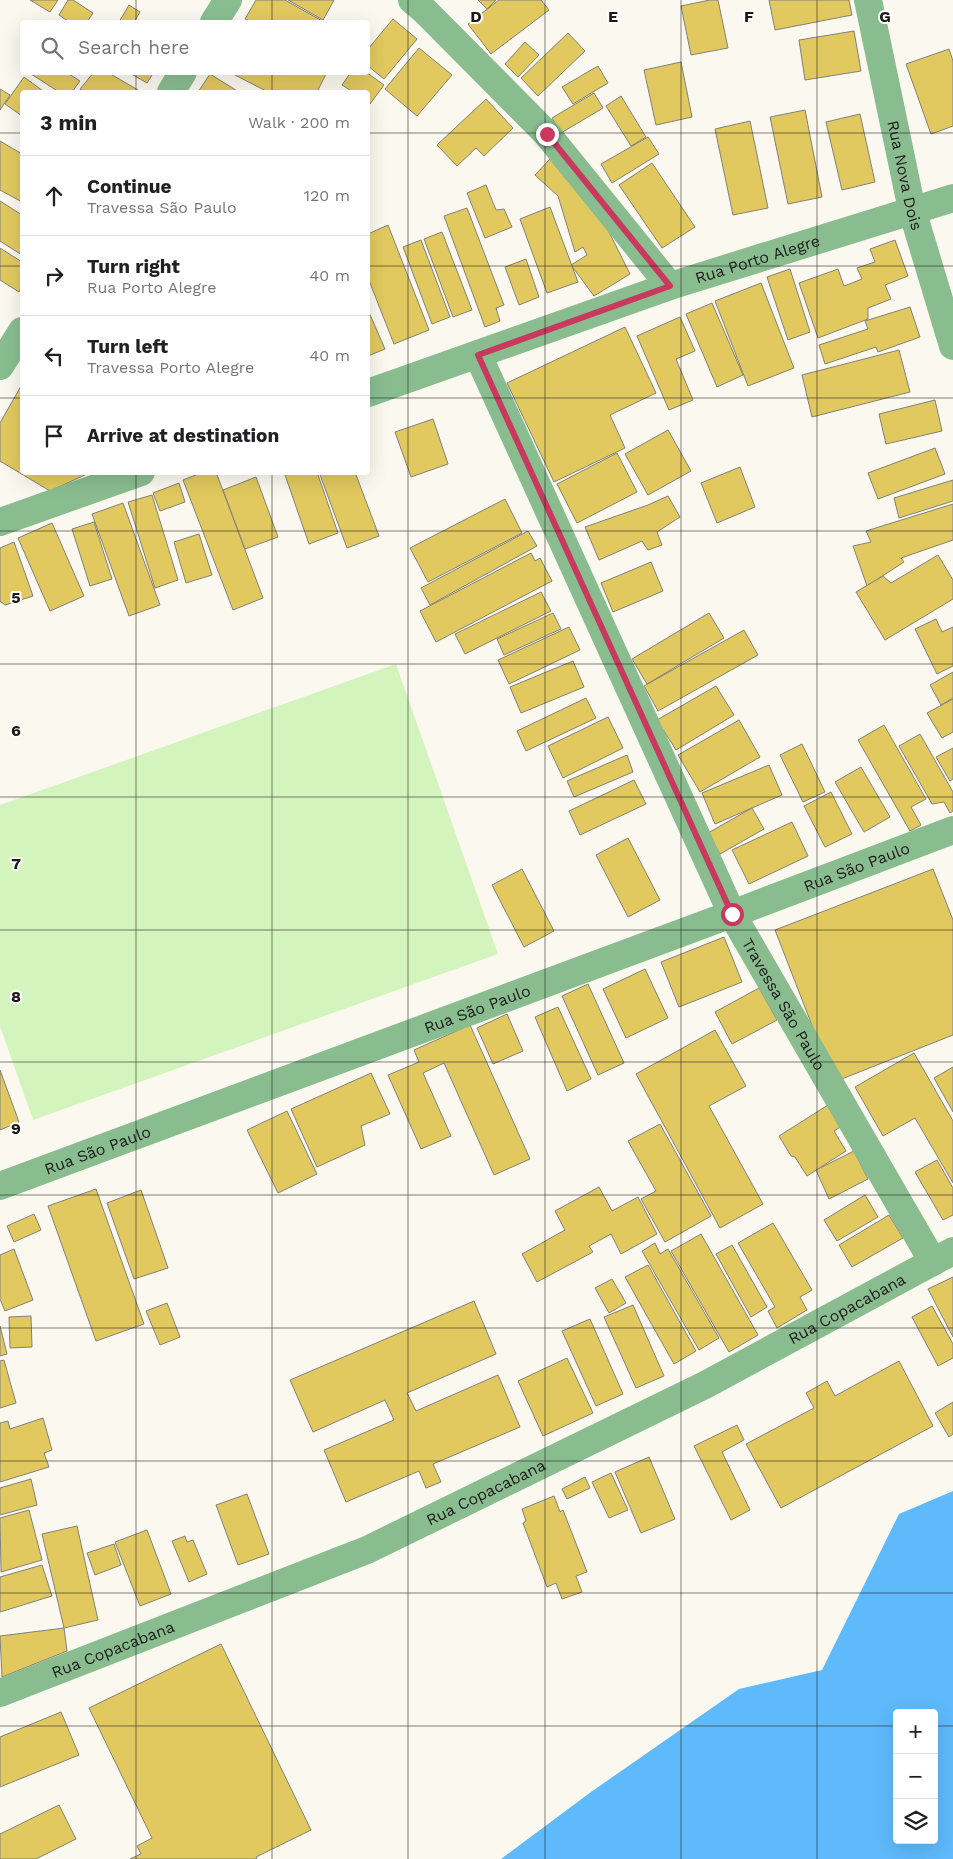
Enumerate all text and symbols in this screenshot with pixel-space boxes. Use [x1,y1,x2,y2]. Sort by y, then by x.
text: D [470,7,482,26]
text: E [608,7,618,26]
text: F [744,7,754,26]
text: G [879,7,891,26]
search box [20,20,370,75]
icon: search [38,34,66,62]
text: Search here [78,36,189,59]
text: 3 min [40,110,97,135]
text: Walk · 200 m [248,113,350,132]
street label: Rua Nova Dois [883,119,927,232]
route end [536,123,559,146]
text: Continue [87,175,171,198]
icon: ahead [40,182,68,210]
text: 120 m [304,186,350,205]
text: Travessa São Paulo [87,198,237,217]
street label: Rua Porto Alegre [693,231,822,288]
text: Turn right [87,255,180,278]
icon: right [40,262,68,290]
text: 40 m [310,266,350,285]
text: Rua Porto Alegre [87,278,217,297]
text: Turn left [87,335,168,358]
icon: left [40,342,68,370]
text: 40 m [310,346,350,365]
text: Travessa Porto Alegre [87,358,254,377]
icon: arrive [40,422,68,450]
text: Arrive at destination [87,424,279,447]
text: 5 [11,588,21,607]
text: 6 [11,721,21,740]
street label: Rua São Paulo [801,838,912,896]
text: 7 [11,854,21,873]
route start [721,903,744,926]
street label: Travessa São Paulo [738,935,829,1074]
street label: Rua São Paulo [422,981,533,1038]
text: 8 [11,987,21,1006]
text: 9 [11,1119,21,1138]
street label: Rua São Paulo [42,1122,153,1179]
street label: Rua Copacabana [785,1270,909,1348]
street label: Rua Copacabana [423,1455,549,1530]
street label: Rua Copacabana [49,1617,177,1682]
map controls [893,1709,938,1844]
button: + [893,1709,938,1754]
button: − [893,1754,938,1799]
button: layers [893,1799,938,1844]

